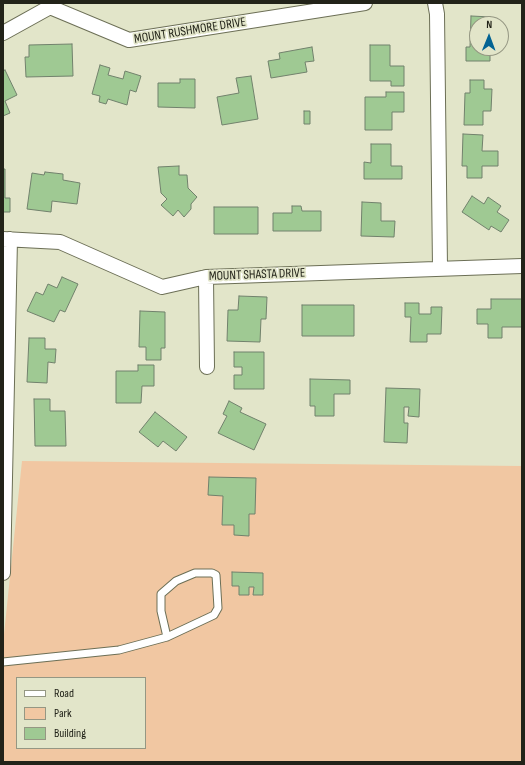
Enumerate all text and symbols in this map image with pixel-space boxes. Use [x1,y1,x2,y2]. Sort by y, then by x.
street label: MOUNT RUSHMORE DRIVE [133,14,247,48]
north arrow [469,16,509,56]
text: N [486,18,492,31]
street label: MOUNT SHASTA DRIVE [209,266,305,284]
legend [16,677,146,749]
text: Road [54,686,74,701]
text: Park [54,706,72,721]
text: Building [54,726,86,741]

